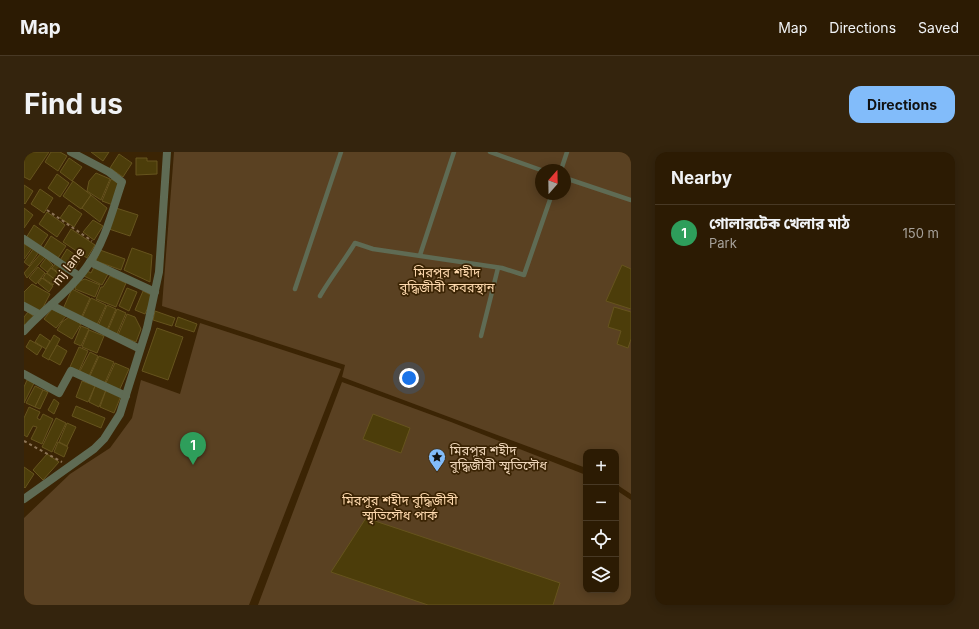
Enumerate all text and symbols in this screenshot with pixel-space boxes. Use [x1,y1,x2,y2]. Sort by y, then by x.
text: Map [20,16,61,39]
text: Map [778,19,807,36]
text: Directions [829,19,896,36]
text: Saved [918,19,959,36]
button: Directions [849,86,955,123]
text: Find us [24,87,123,121]
north arrow [535,164,571,200]
text: Nearby [671,168,732,188]
text: গোলারটেক খেলার মাঠ [709,214,850,233]
text: 1 [681,225,687,241]
text: 150 m [903,225,939,241]
text: Park [709,235,737,251]
street label: mj lane [48,244,88,288]
park label: মিরপুর শহীদ বুদ্ধিজীবী কবরস্থান [398,264,495,296]
your location [399,368,419,388]
pin: 1 [180,432,206,465]
place label: মিরপুর শহীদ বুদ্ধিজীবী স্মৃতিসৌধ [449,442,547,475]
place icon: মিরপুর শহীদ বুদ্ধিজীবী স্মৃতিসৌধ [427,447,447,472]
map controls [583,449,619,593]
button: + [583,449,619,485]
button: − [583,485,619,521]
park label: মিরপুর শহীদ বুদ্ধিজীবী স্মৃতিসৌধ পার্ক [341,492,458,525]
button: locate [583,521,619,557]
button: layers [583,557,619,593]

